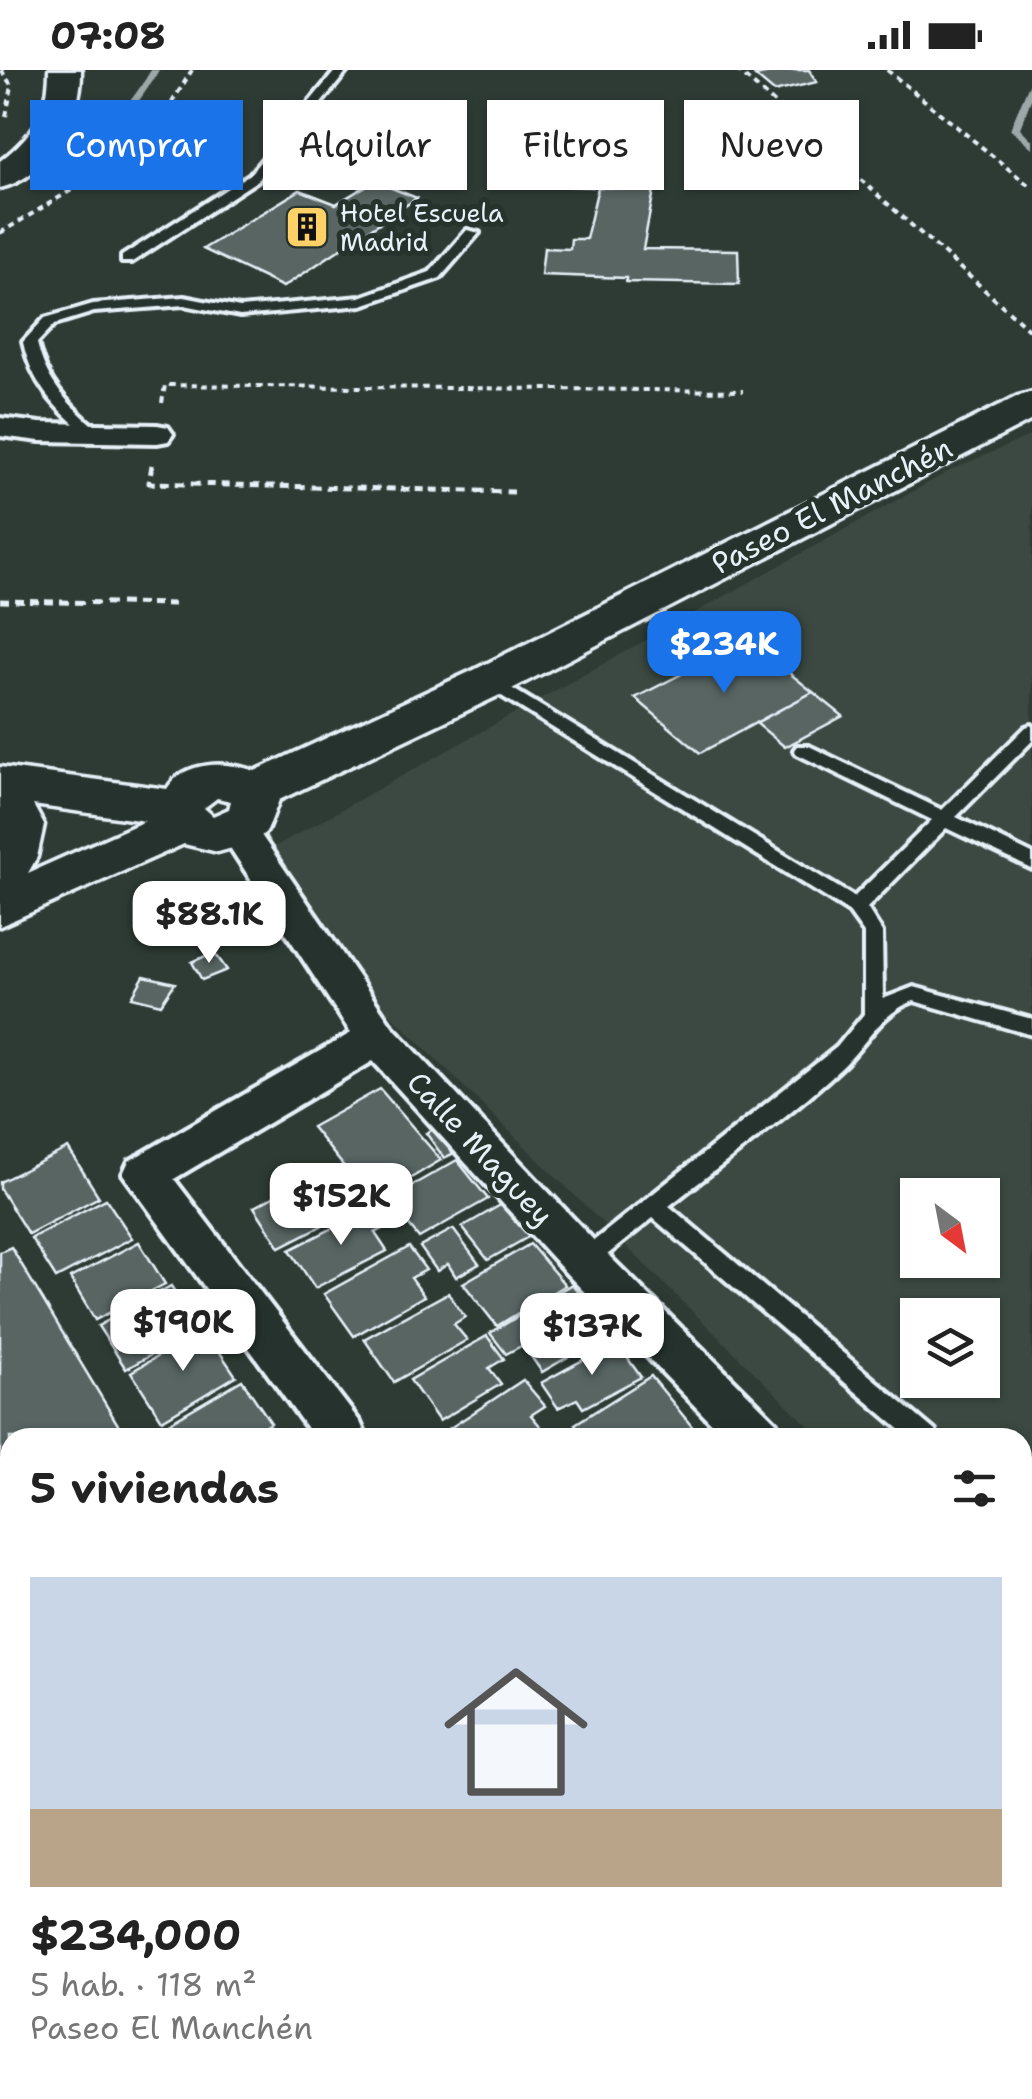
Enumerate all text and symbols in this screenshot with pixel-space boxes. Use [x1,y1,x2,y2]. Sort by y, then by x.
text: 07:08 [50,10,166,61]
chip: Comprar [30,100,243,190]
chip: Alquilar [263,100,467,190]
chip: Filtros [487,100,664,190]
chip: Nuevo [684,100,859,190]
place label: Hotel Escuela Madrid [340,196,504,259]
building icon: Hotel Escuela Madrid [284,204,330,250]
street label: Paseo El Manchén [704,427,959,584]
pin: $234K [654,611,794,696]
text: $234K [669,622,779,665]
pin: $88.1K [128,881,290,966]
text: $88.1K [155,892,263,935]
street label: Calle Maguey [398,1062,563,1235]
pin: $152K [271,1163,411,1248]
text: $152K [292,1174,390,1217]
north arrow [900,1178,1000,1278]
map controls [900,1178,1000,1398]
pin: $190K [113,1289,253,1374]
pin: $137K [522,1293,662,1378]
button: layers [900,1298,1000,1398]
text: $190K [132,1300,234,1343]
text: $137K [542,1304,642,1347]
text: 5 viviendas [30,1460,279,1516]
icon: filters [947,1461,1002,1516]
icon: home [426,1642,606,1822]
text: $234,000 [30,1907,241,1963]
text: 5 hab. · 118 m² [30,1963,257,2006]
text: Paseo El Manchén [30,2006,313,2049]

